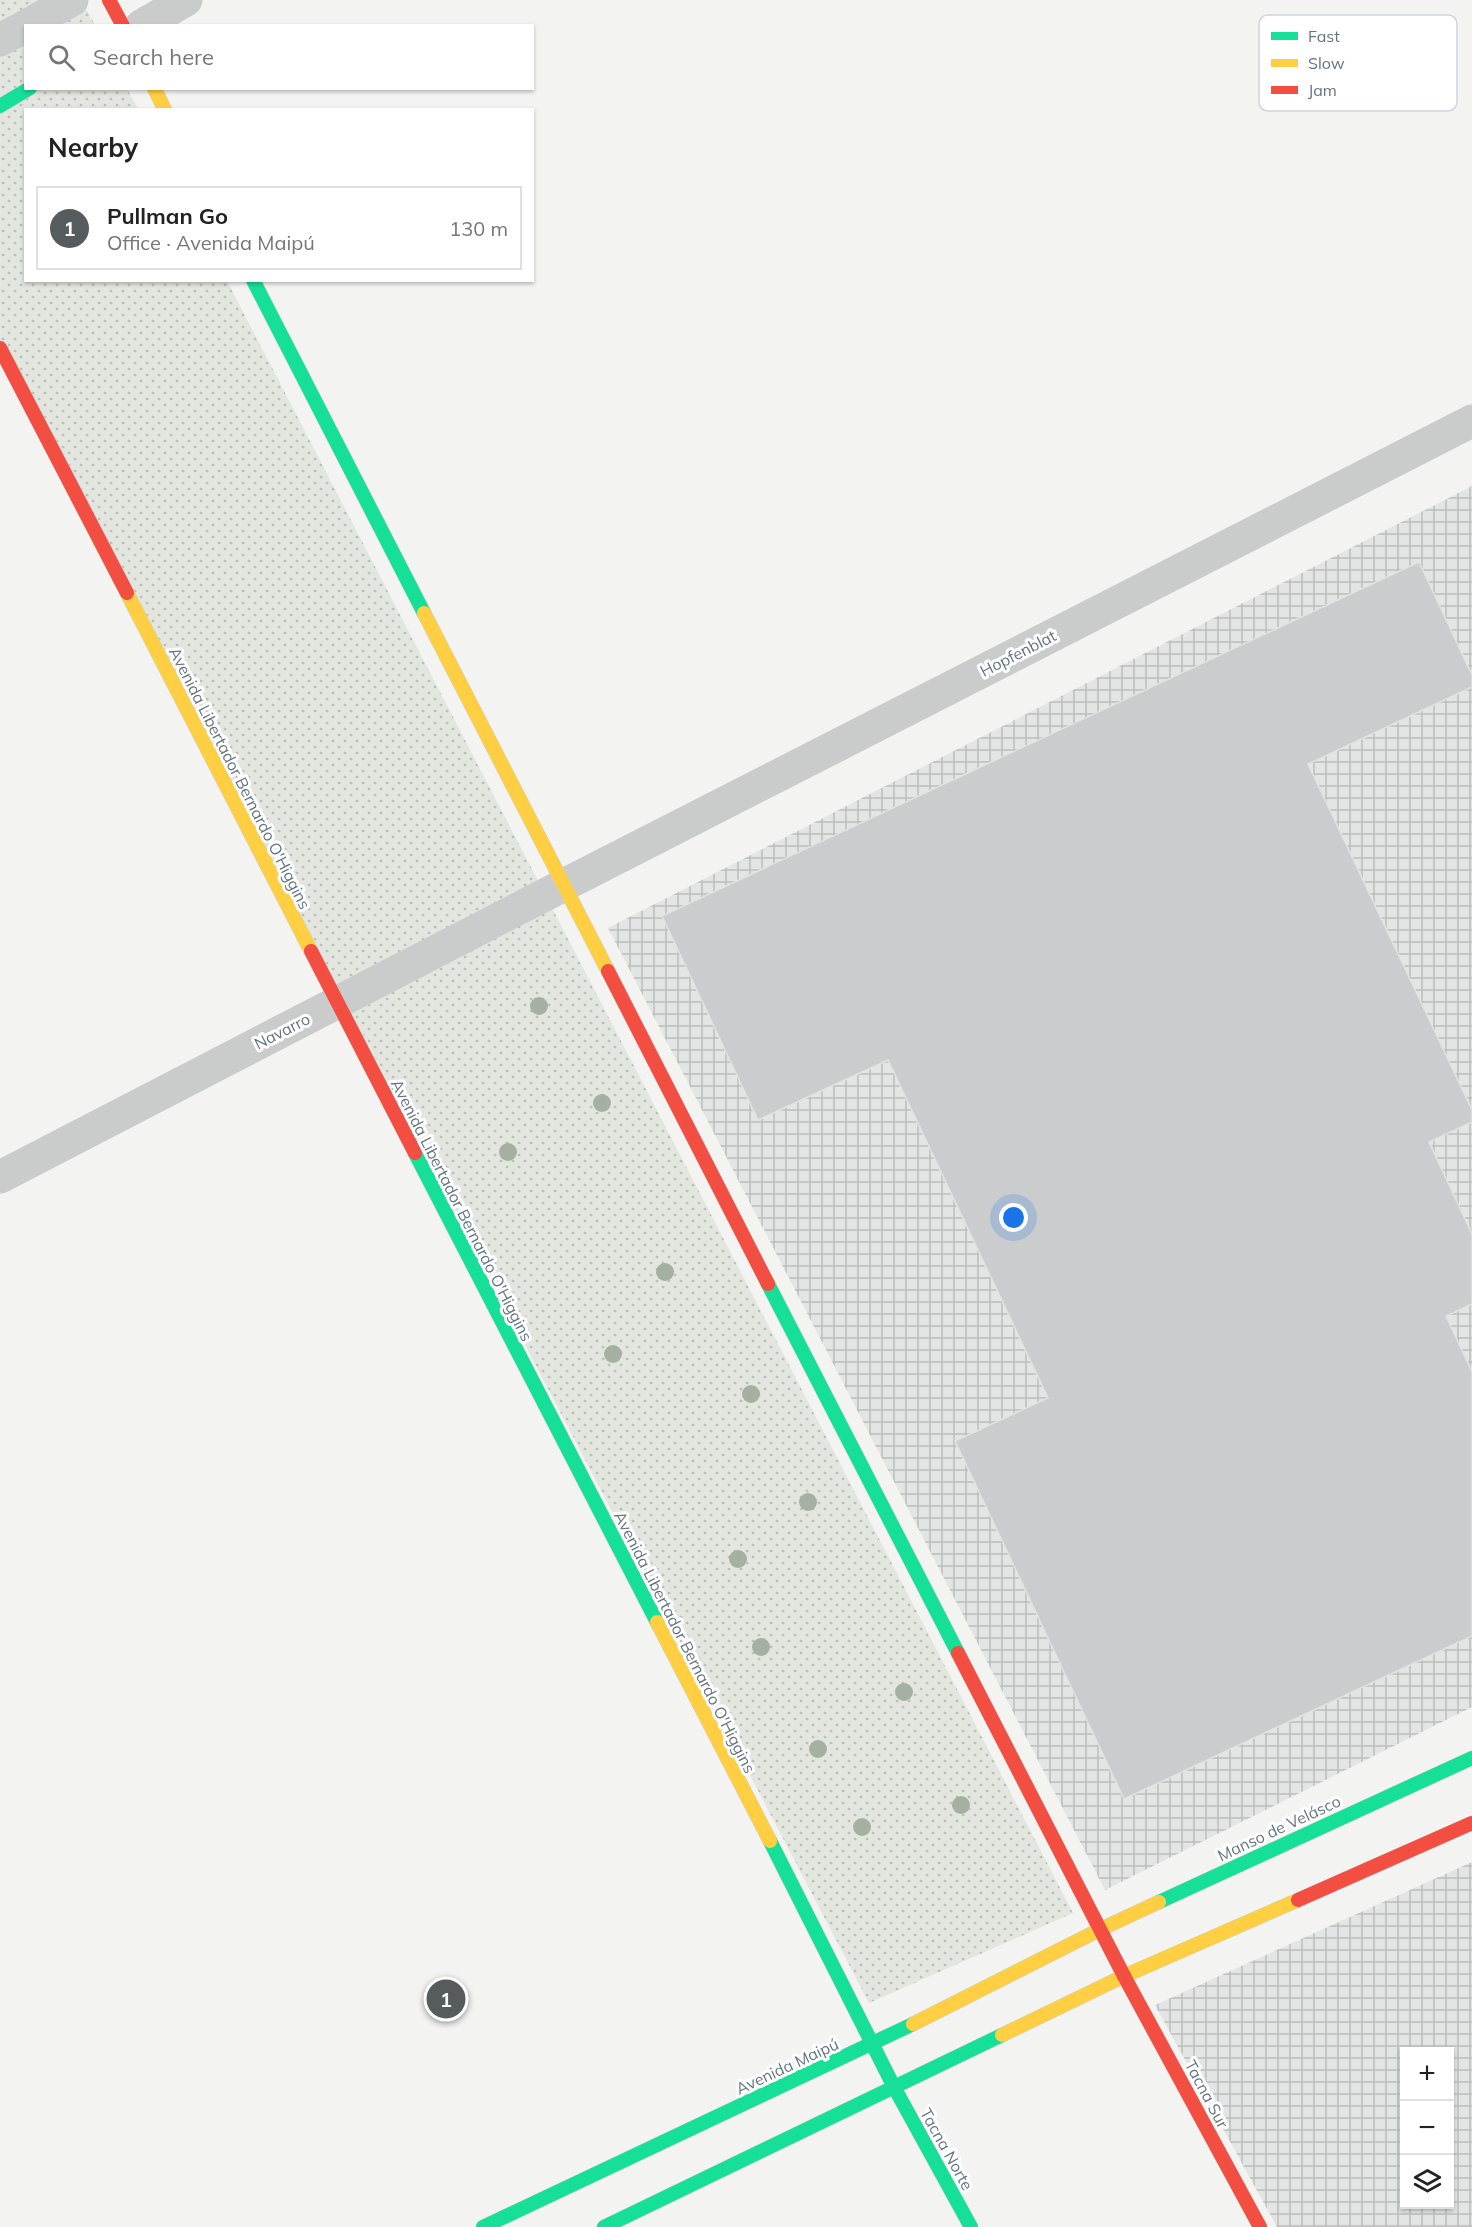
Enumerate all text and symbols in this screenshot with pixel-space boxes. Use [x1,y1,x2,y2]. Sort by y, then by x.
legend [1259,15,1457,111]
search box [24,24,534,90]
text: Fast [1308,26,1340,46]
icon: search [45,41,78,74]
text: Search here [93,43,214,71]
text: Slow [1308,53,1345,73]
text: Jam [1308,80,1337,100]
text: Nearby [48,131,138,164]
text: Pullman Go [107,202,228,230]
text: 1 [64,216,76,241]
text: 130 m [449,216,508,241]
text: Office · Avenida Maipú [107,230,315,255]
street label: Hopfenblat [977,625,1060,681]
street label: Avenida Libertador Bernardo O'Higgins [165,644,315,912]
street label: Navarro [251,1008,313,1054]
street label: Avenida Libertador Bernardo O'Higgins [387,1076,537,1344]
your location [999,1203,1028,1232]
street label: Avenida Libertador Bernardo O'Higgins [610,1508,760,1776]
street label: Manso de Velásco [1214,1791,1344,1865]
pin: 1 [426,1976,466,2022]
street label: Avenida Maipú [732,2033,842,2099]
map controls [1400,2047,1454,2209]
button: + [1400,2047,1454,2101]
street label: Tacna Sur [1181,2057,1233,2132]
button: − [1400,2101,1454,2155]
street label: Tacna Norte [916,2105,978,2193]
button: layers [1400,2155,1454,2209]

